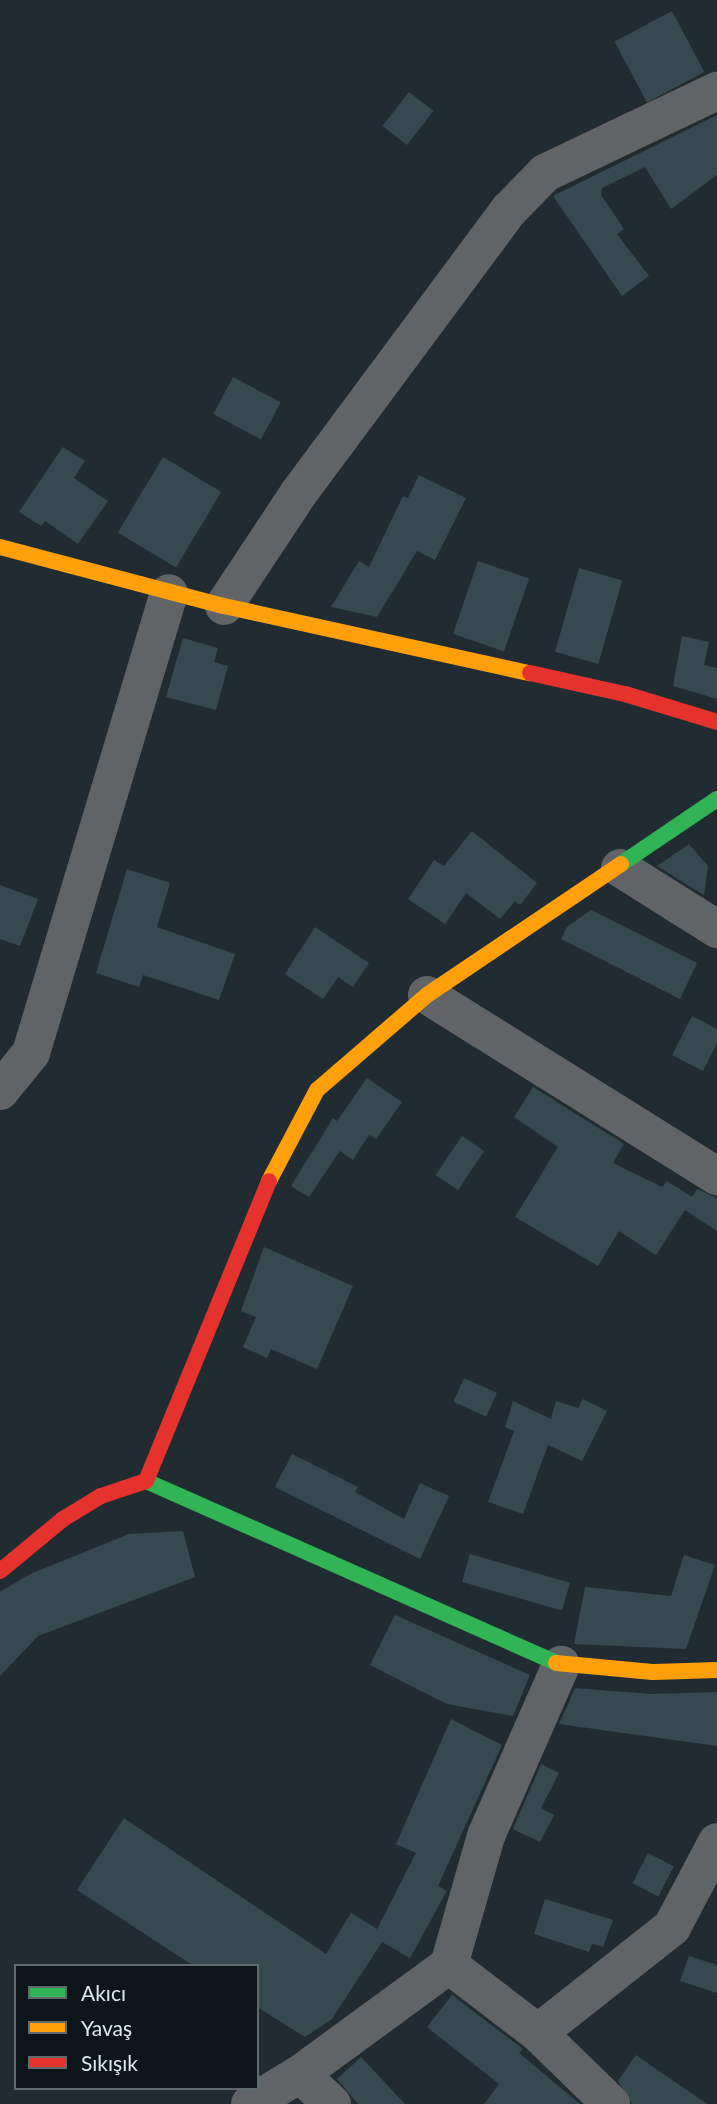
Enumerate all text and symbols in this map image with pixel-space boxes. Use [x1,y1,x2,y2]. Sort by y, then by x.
legend [14,1964,259,2090]
text: Akıcı [81,1980,126,2005]
text: Yavaş [81,2015,132,2040]
text: Sıkışık [81,2050,138,2075]

